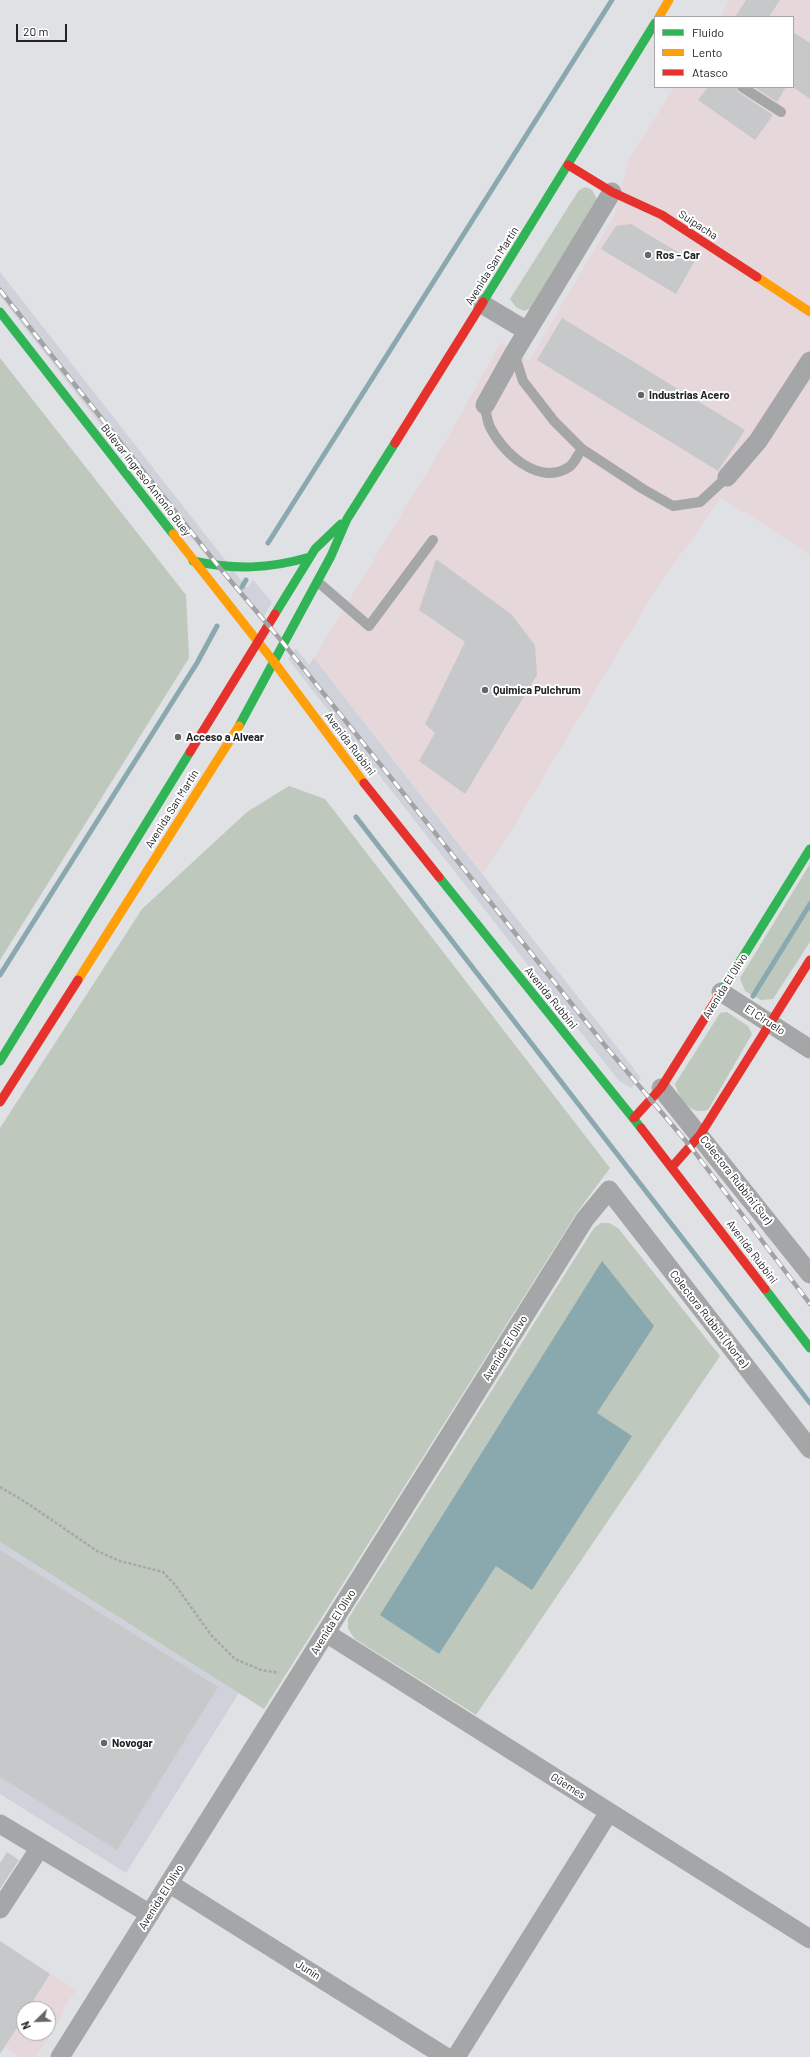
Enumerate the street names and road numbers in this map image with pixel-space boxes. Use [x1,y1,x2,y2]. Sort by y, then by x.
street label: Suipacha [676,207,720,243]
street label: Avenida San Martín [463,224,521,308]
street label: Bulevar Ingreso Antonio Buey [98,421,194,539]
street label: Avenida Rubbini [322,710,378,778]
street label: Avenida San Martín [143,767,201,851]
street label: Avenida El Olivo [700,951,750,1021]
street label: Avenida Rubbini [522,964,580,1032]
street label: El Ciruelo [742,1002,788,1038]
street label: Colectora Rubbini (Sur) [697,1133,775,1227]
street label: Avenida Rubbini [724,1218,780,1286]
street label: Colectora Rubbini (Norte) [667,1268,751,1370]
street label: Avenida El Olivo [480,1313,530,1383]
street label: Avenida El Olivo [308,1587,358,1657]
street label: Güemes [548,1770,588,1802]
street label: Avenida El Olivo [136,1862,186,1932]
street label: Junín [293,1957,323,1983]

